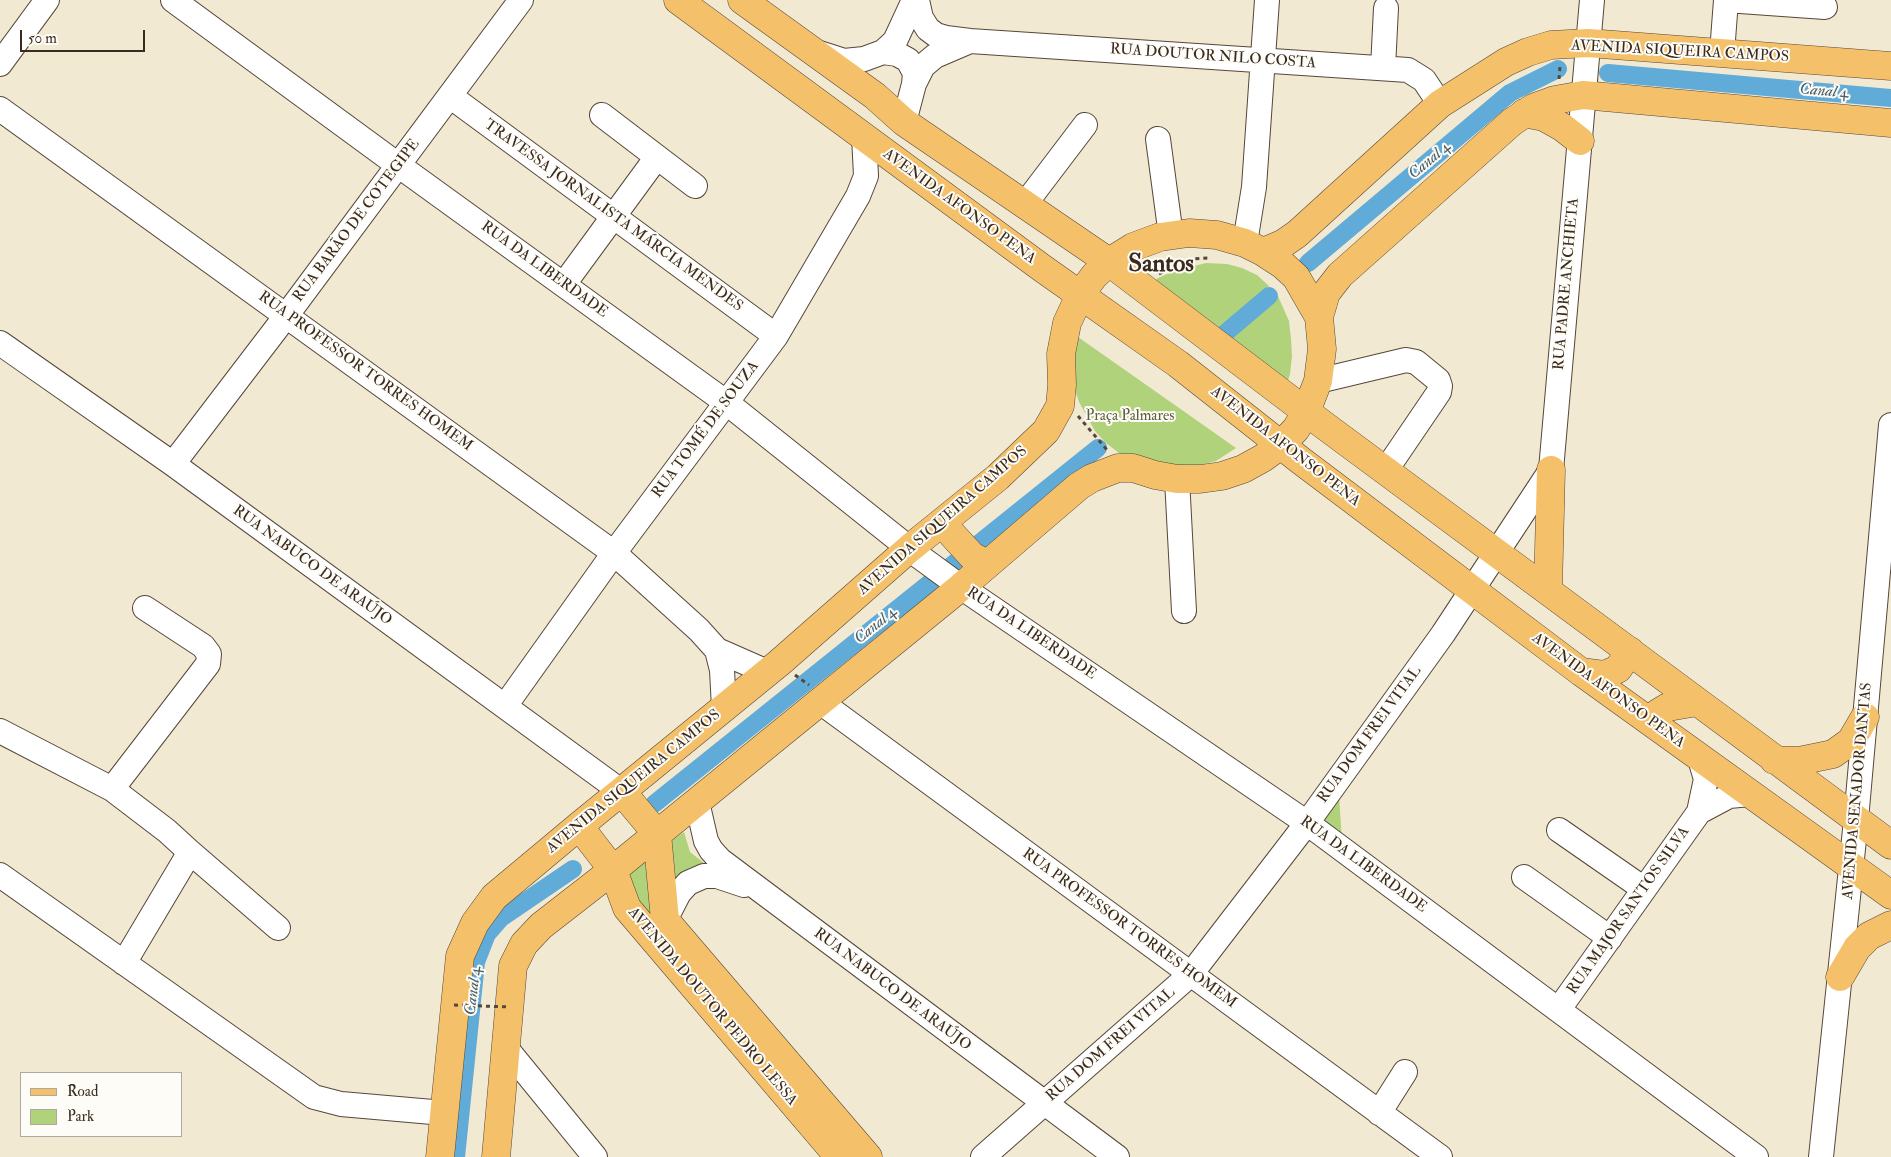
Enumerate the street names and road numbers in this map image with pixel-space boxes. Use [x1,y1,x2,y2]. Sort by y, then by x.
street label: AVENIDA SIQUEIRA CAMPOS [1571,37,1789,67]
street label: RUA DOUTOR NILO COSTA [1109,41,1317,73]
street label: TRAVESSA JORNALISTA MÁRCIA MENDES [480,116,746,316]
street label: RUA BARÃO DE COTEGIPE [290,136,424,306]
street label: AVENIDA AFONSO PENA [879,146,1039,268]
street label: RUA PADRE ANCHIETA [1551,197,1583,371]
street label: RUA DA LIBERDADE [477,218,611,322]
street label: RUA PROFESSOR TORRES HOMEM [254,288,476,456]
street label: RUA TOMÉ DE SOUZA [649,358,763,502]
street label: AVENIDA AFONSO PENA [1207,383,1363,511]
street label: AVENIDA SIQUEIRA CAMPOS [855,443,1031,599]
street label: RUA NABUCO DE ARAÚJO [229,502,395,630]
street label: RUA DA LIBERDADE [963,584,1099,684]
street label: AVENIDA AFONSO PENA [1528,630,1688,752]
street label: RUA DOM FREI VITAL [1314,663,1426,807]
street label: AVENIDA SENADOR DANTAS [1840,682,1876,900]
street label: AVENIDA SIQUEIRA CAMPOS [544,706,724,858]
street label: RUA DA LIBERDADE [1296,813,1430,917]
street label: RUA MAJOR SANTOS SILVA [1564,824,1694,998]
street label: RUA PROFESSOR TORRES HOMEM [1018,845,1240,1013]
street label: AVENIDA DOUTOR PEDRO LESSA [624,904,800,1110]
street label: RUA NABUCO DE ARAÚJO [810,925,974,1055]
street label: RUA DOM FREI VITAL [1043,984,1179,1106]

